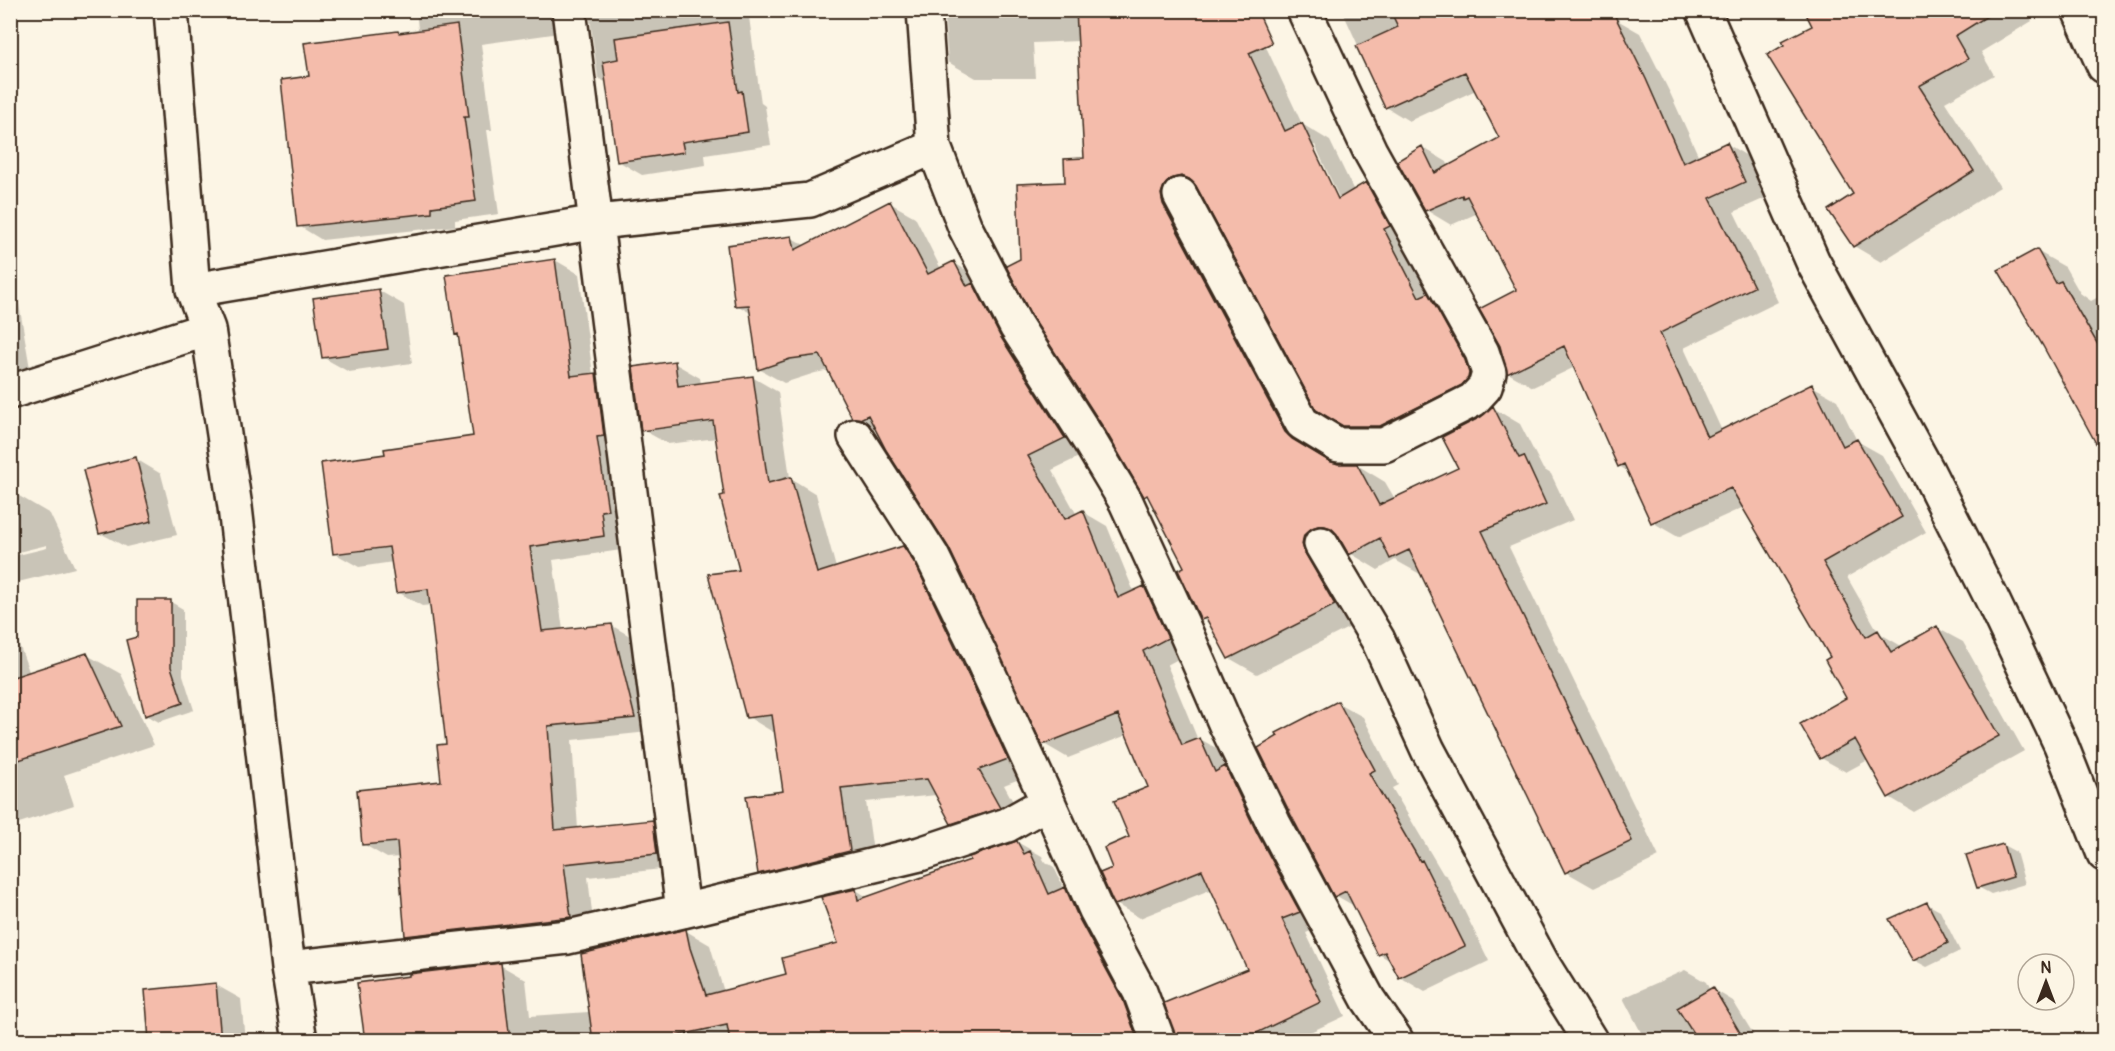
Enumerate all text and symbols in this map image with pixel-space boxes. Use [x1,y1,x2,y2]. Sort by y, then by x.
north arrow [2016,952,2076,1012]
text: N [2041,958,2052,978]

